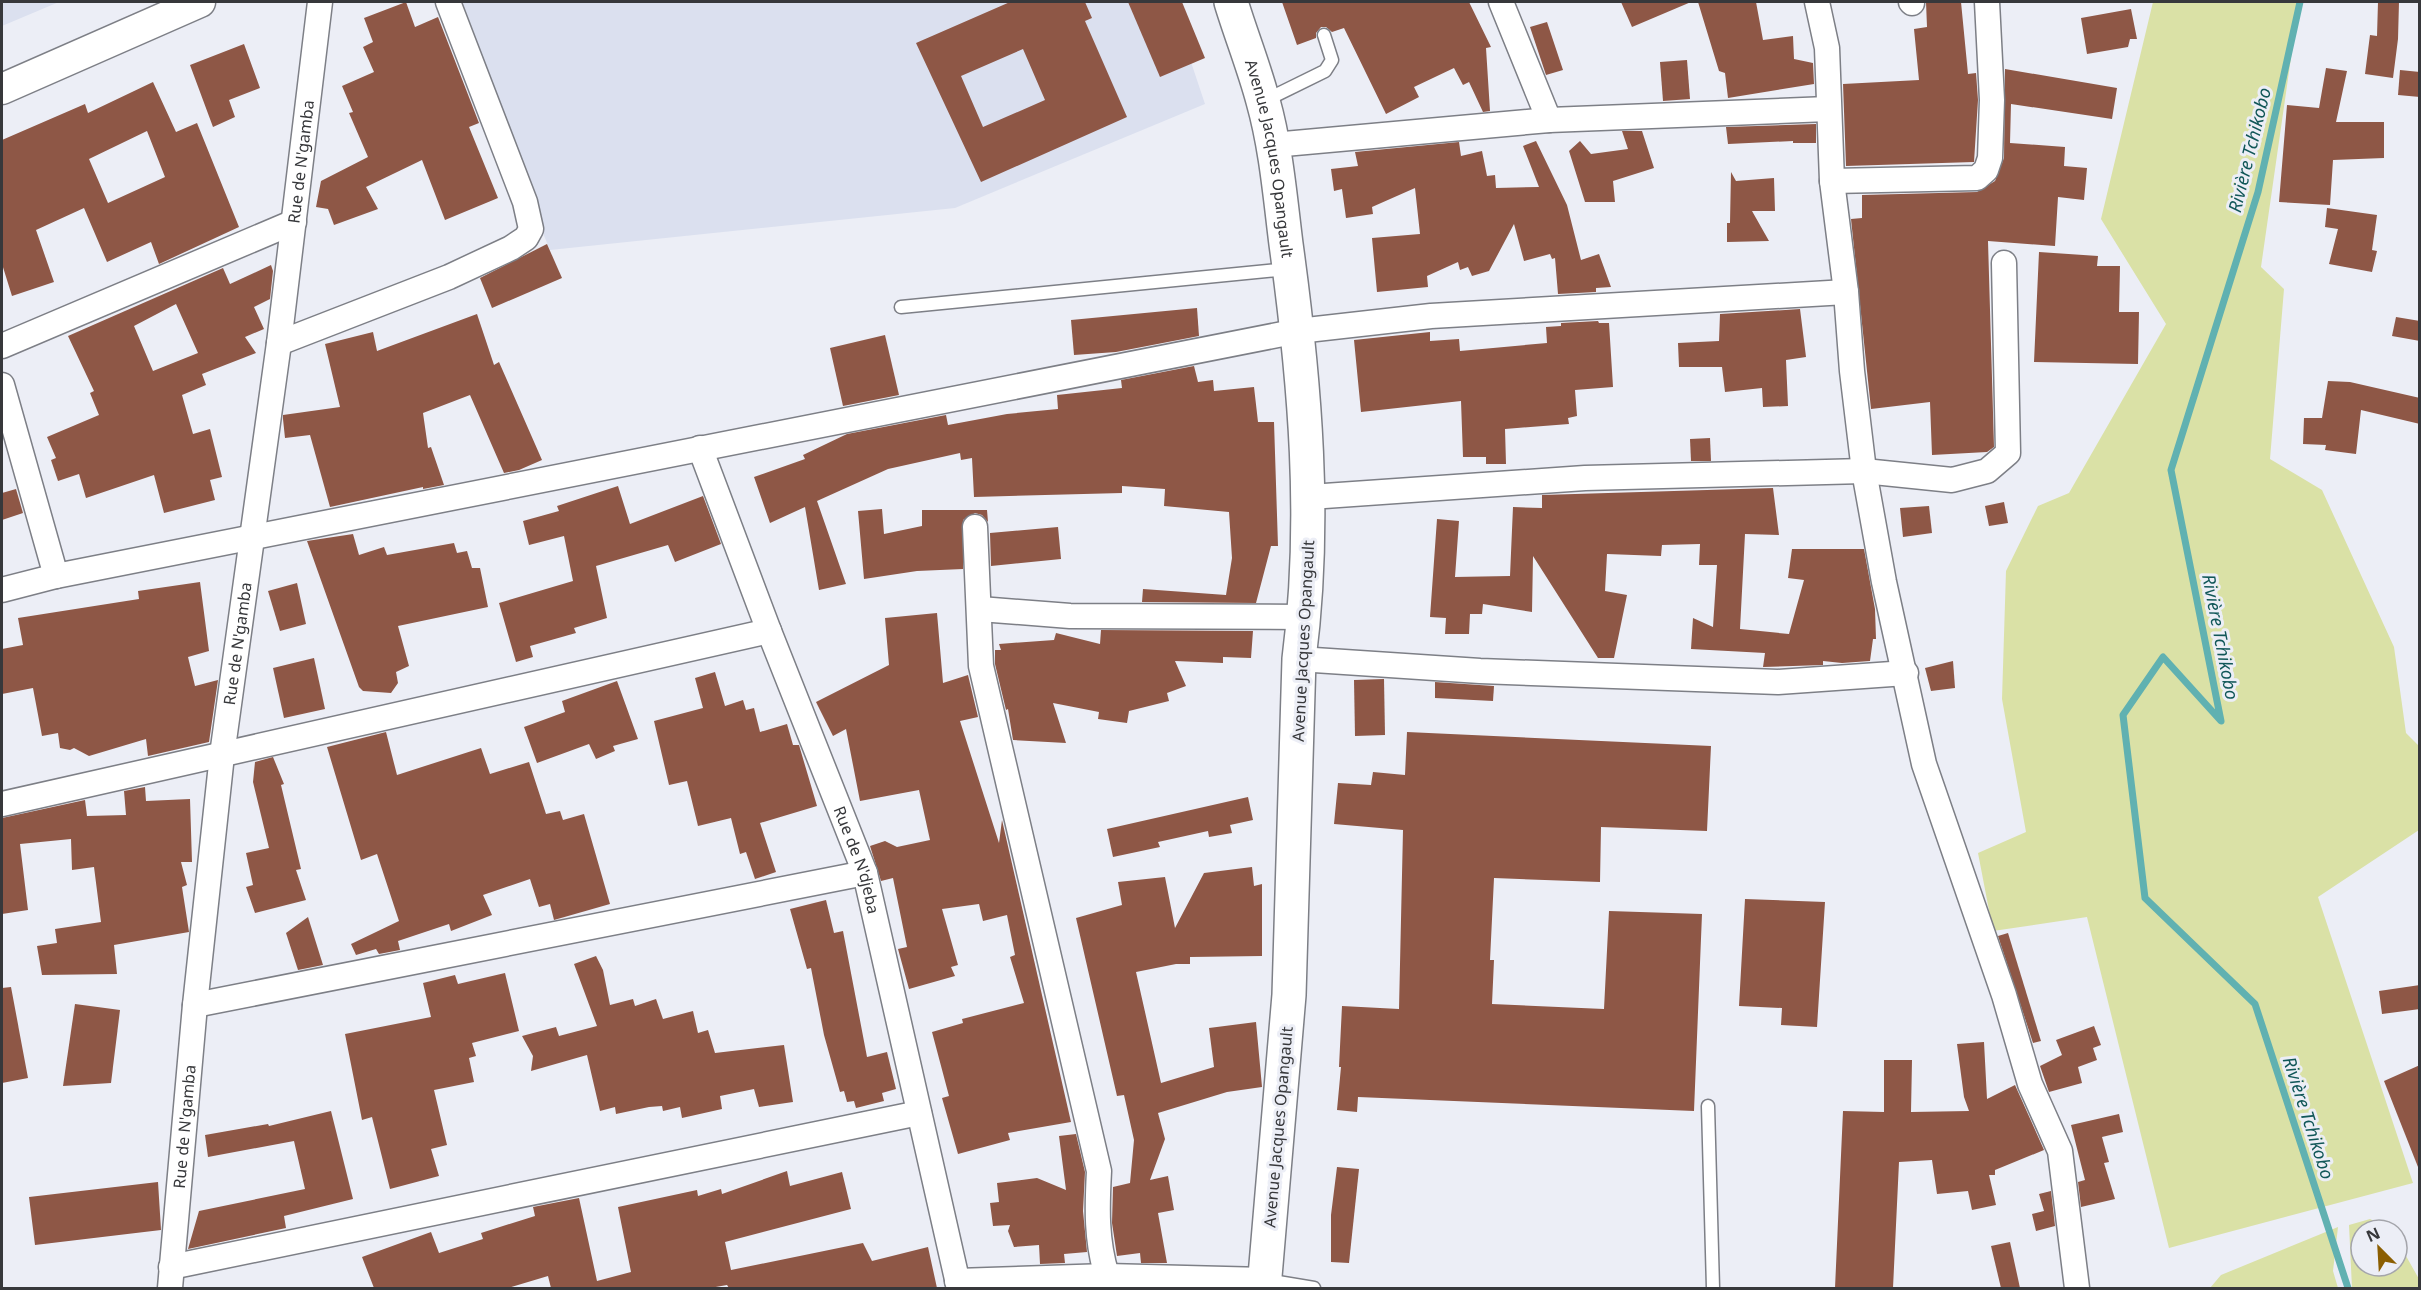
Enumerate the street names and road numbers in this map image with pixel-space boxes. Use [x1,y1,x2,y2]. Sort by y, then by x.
street label: Avenue Jacques Opangault [1240,56,1299,259]
street label: Rue de N'gamba [282,99,319,225]
street label: Avenue Jacques Opangault [1287,539,1319,742]
street label: Rue de N'gamba [218,581,257,707]
street label: Rue de N'djeba [828,803,885,916]
street label: Avenue Jacques Opangault [1258,1025,1298,1228]
street label: Rue de N'gamba [168,1064,201,1189]

